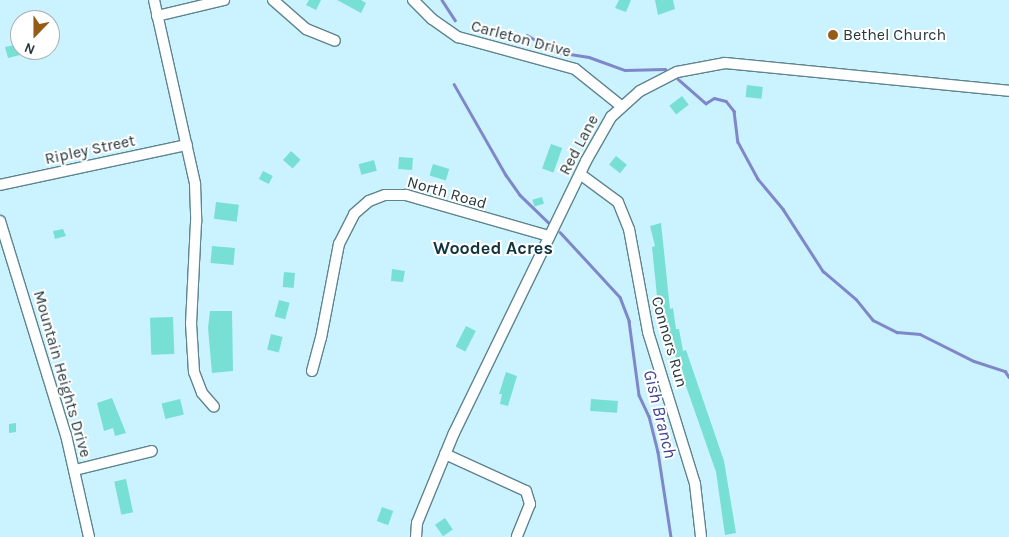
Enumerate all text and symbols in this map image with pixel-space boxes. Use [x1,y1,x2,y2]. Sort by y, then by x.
north arrow [10,10,60,60]
street label: Carleton Drive [469,16,573,62]
place label: Bethel Church [843,25,946,45]
marker: Bethel Church [827,29,839,41]
text: N [22,39,37,58]
street label: Red Lane [555,112,603,178]
street label: Ripley Street [43,131,137,169]
street label: North Road [405,173,489,213]
district label: Wooded Acres [433,237,553,259]
street label: Mountain Heights Drive [29,288,95,460]
street label: Connors Run [647,294,691,390]
water label: Gish Branch [639,367,681,461]

